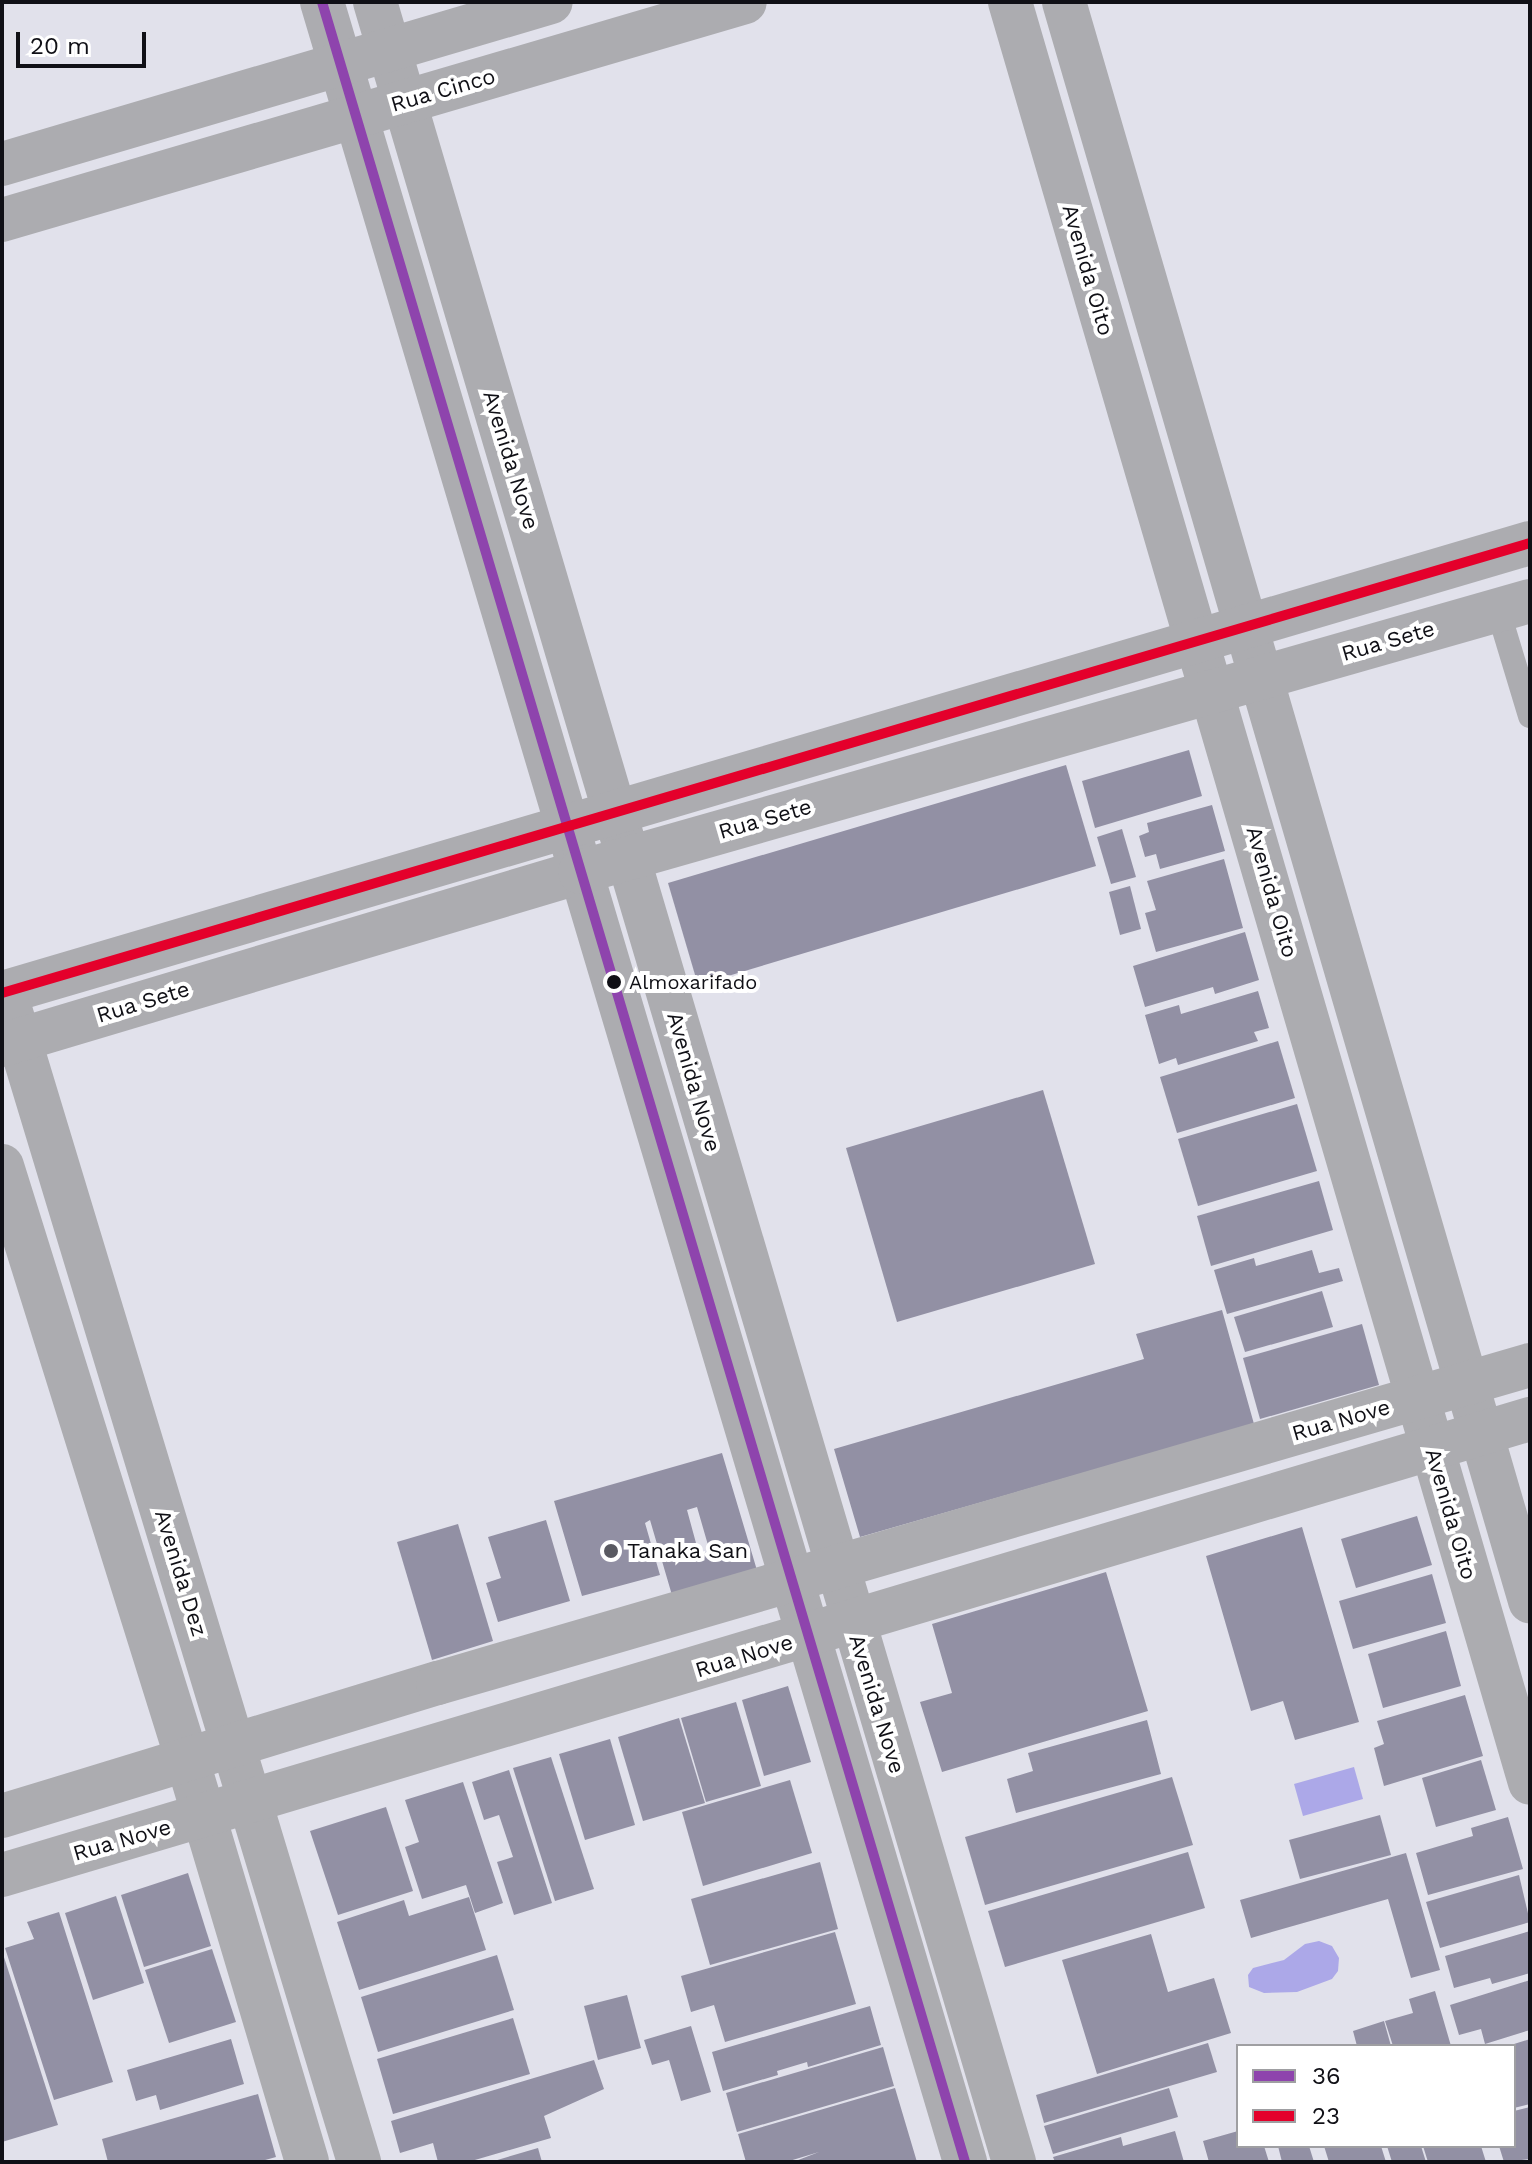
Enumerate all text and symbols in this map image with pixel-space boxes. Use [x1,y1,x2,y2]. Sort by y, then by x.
scale bar [20,16,150,66]
text: 20 m [30,32,90,60]
street label: Rua Cinco [387,62,499,118]
street label: Avenida Oito [1057,201,1119,339]
street label: Avenida Nove [477,387,545,533]
street label: Rua Sete [1338,615,1438,667]
street label: Rua Sete [715,793,815,845]
street label: Avenida Oito [1241,823,1303,961]
place label: Almoxarifado [629,970,757,994]
marker: Almoxarifado [606,974,622,990]
street label: Rua Sete [93,975,193,1029]
street label: Avenida Nove [661,1009,727,1155]
street label: Rua Nove [1289,1393,1393,1447]
street label: Avenida Oito [1420,1445,1482,1583]
street label: Avenida Dez [149,1506,213,1640]
place label: Tanaka San [627,1538,749,1564]
marker: Tanaka San [602,1542,620,1560]
street label: Rua Nove [692,1629,796,1683]
street label: Avenida Nove [843,1631,911,1777]
street label: Rua Nove [70,1813,174,1867]
legend [1236,2044,1516,2148]
text: 36 [1312,2062,1341,2090]
text: 23 [1312,2102,1340,2130]

